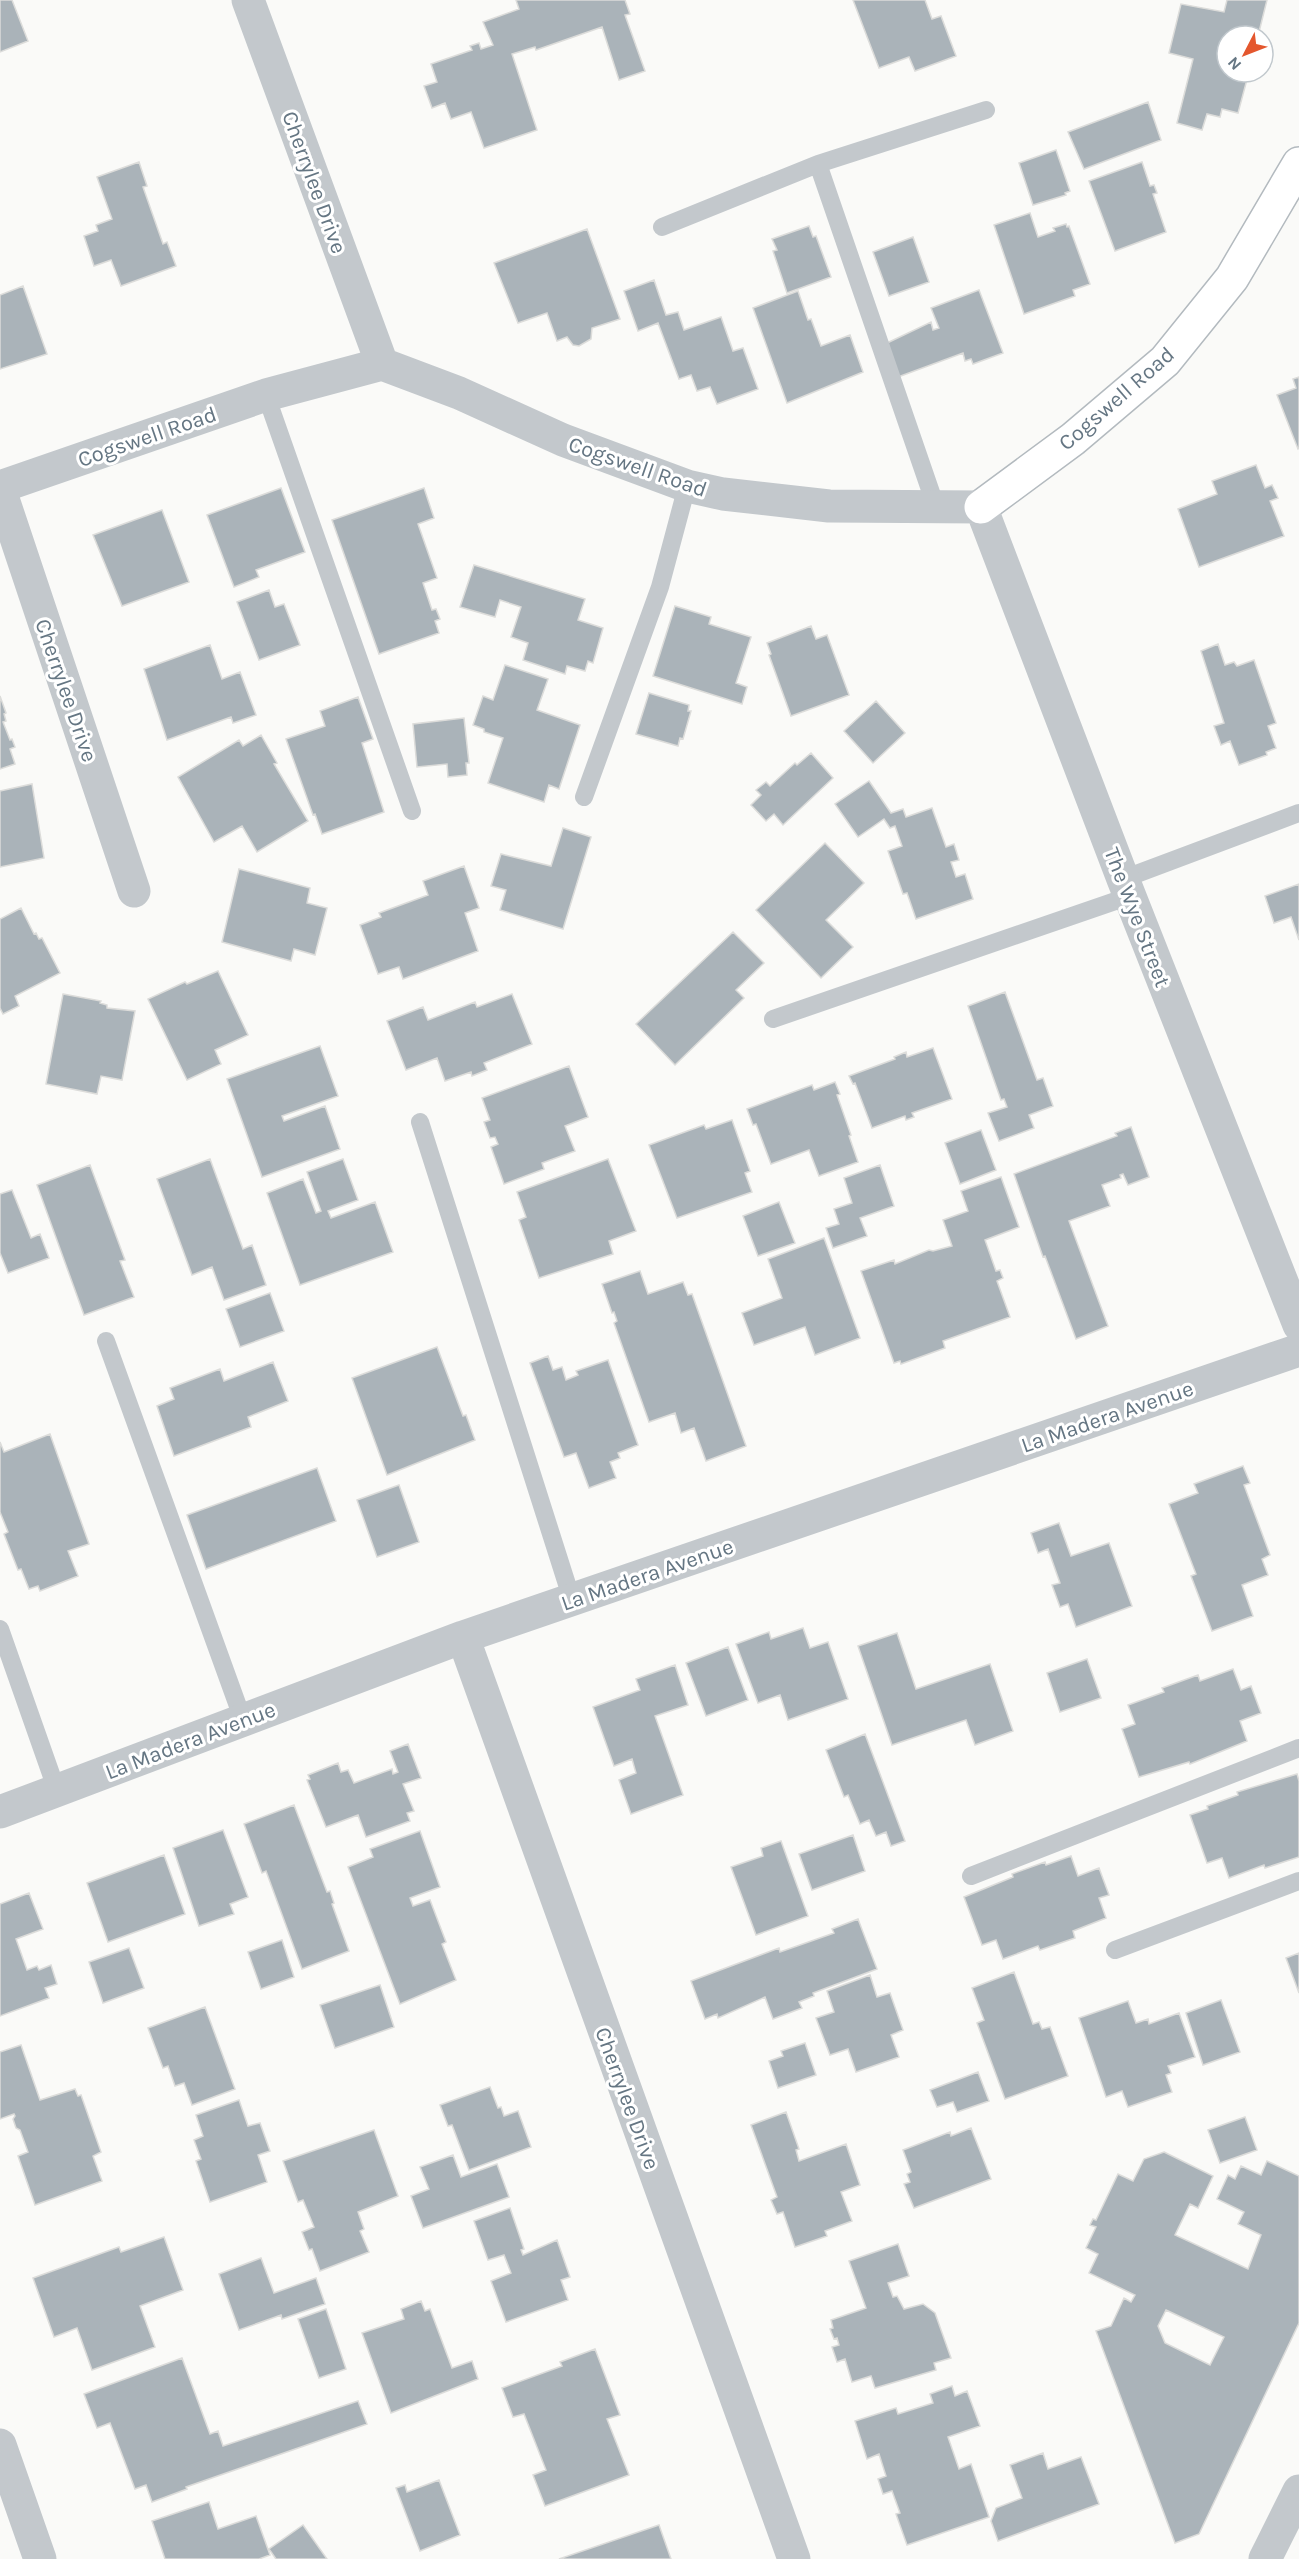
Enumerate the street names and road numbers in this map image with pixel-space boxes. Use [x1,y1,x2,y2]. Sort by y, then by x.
street label: Cherrylee Drive [276,108,352,257]
street label: Cogswell Road [1053,341,1180,456]
street label: Cogswell Road [75,401,220,473]
street label: Cogswell Road [565,431,710,503]
street label: Cherrylee Drive [29,615,103,765]
street label: The Wye Street [1098,844,1176,991]
street label: La Madera Avenue [1018,1375,1197,1459]
street label: La Madera Avenue [558,1533,737,1617]
street label: La Madera Avenue [101,1696,279,1785]
street label: Cherrylee Drive [589,2024,665,2173]

